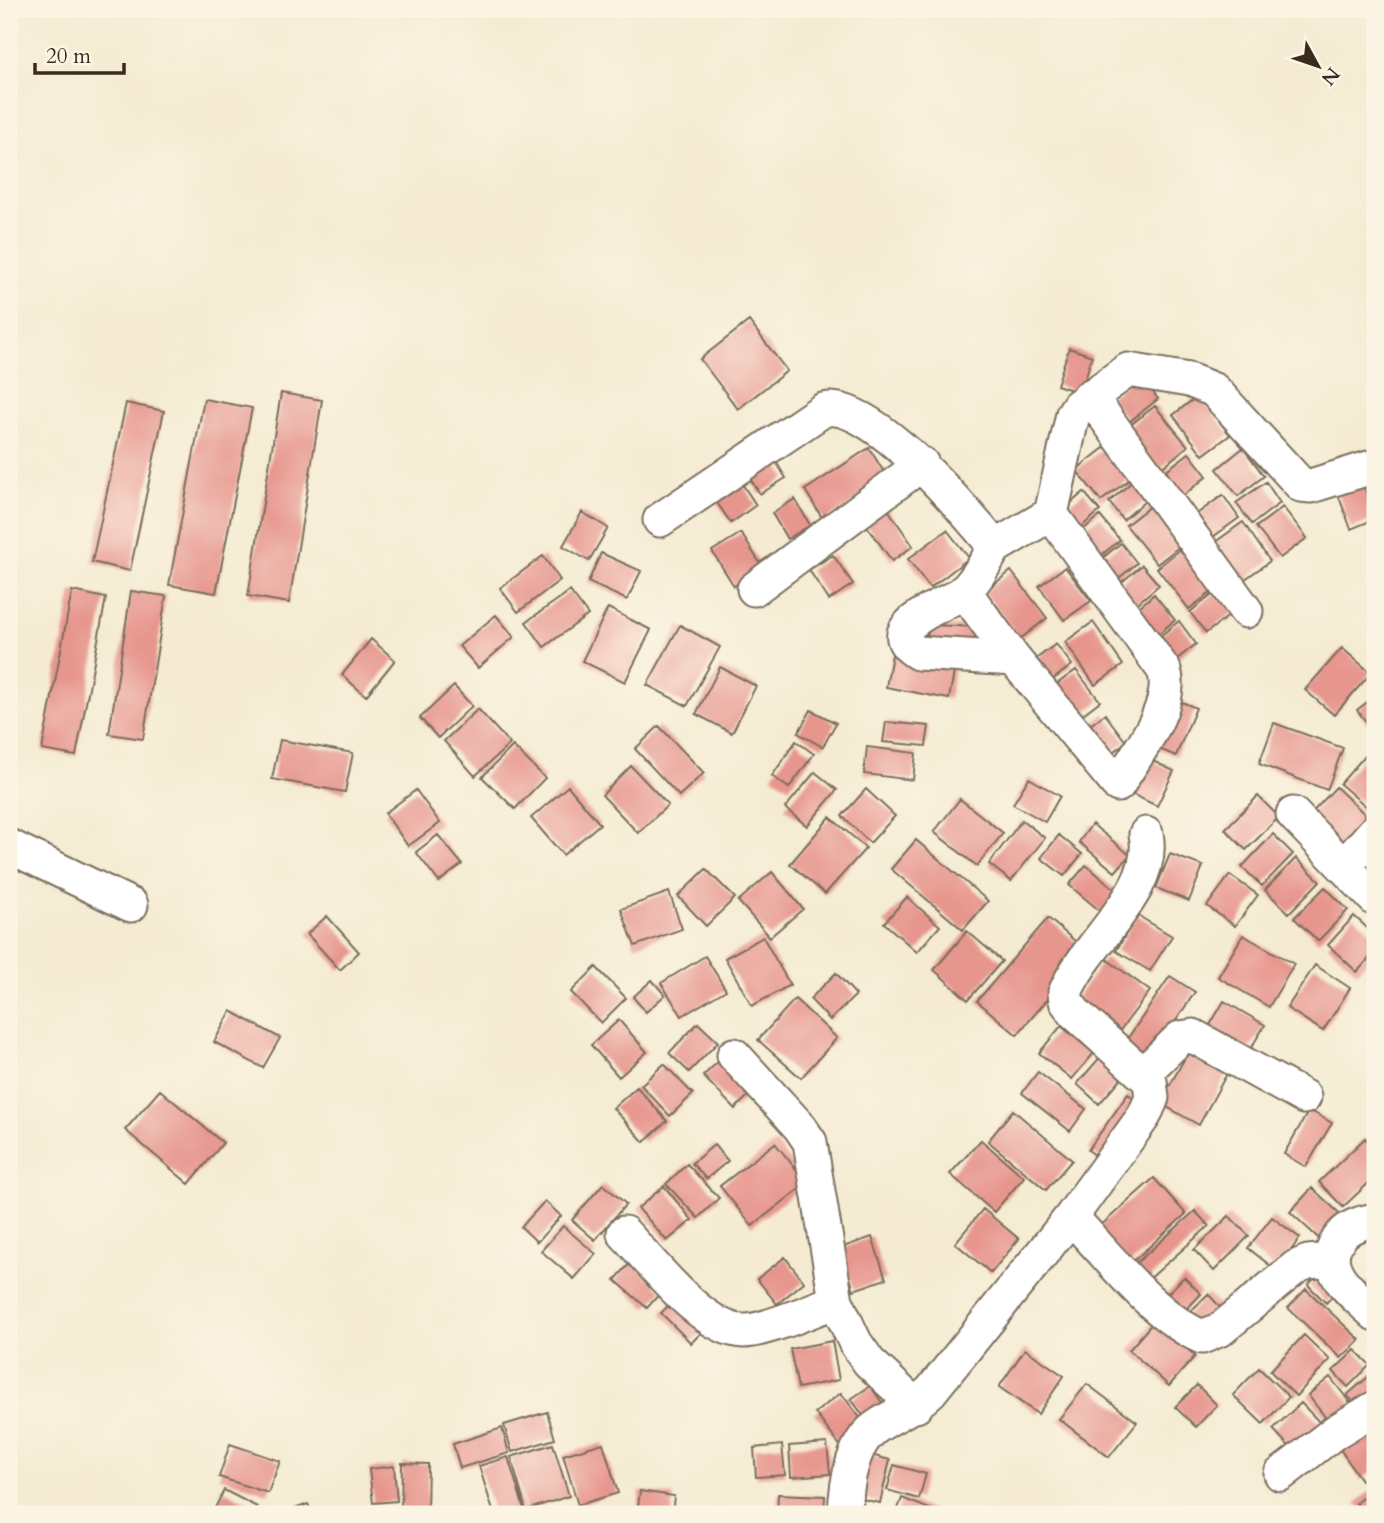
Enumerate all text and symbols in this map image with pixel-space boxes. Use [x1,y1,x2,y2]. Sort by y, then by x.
scale bar [35,32,124,76]
north arrow [1282,32,1352,102]
text: 20 m [46,42,91,71]
text: N [1315,62,1346,91]

